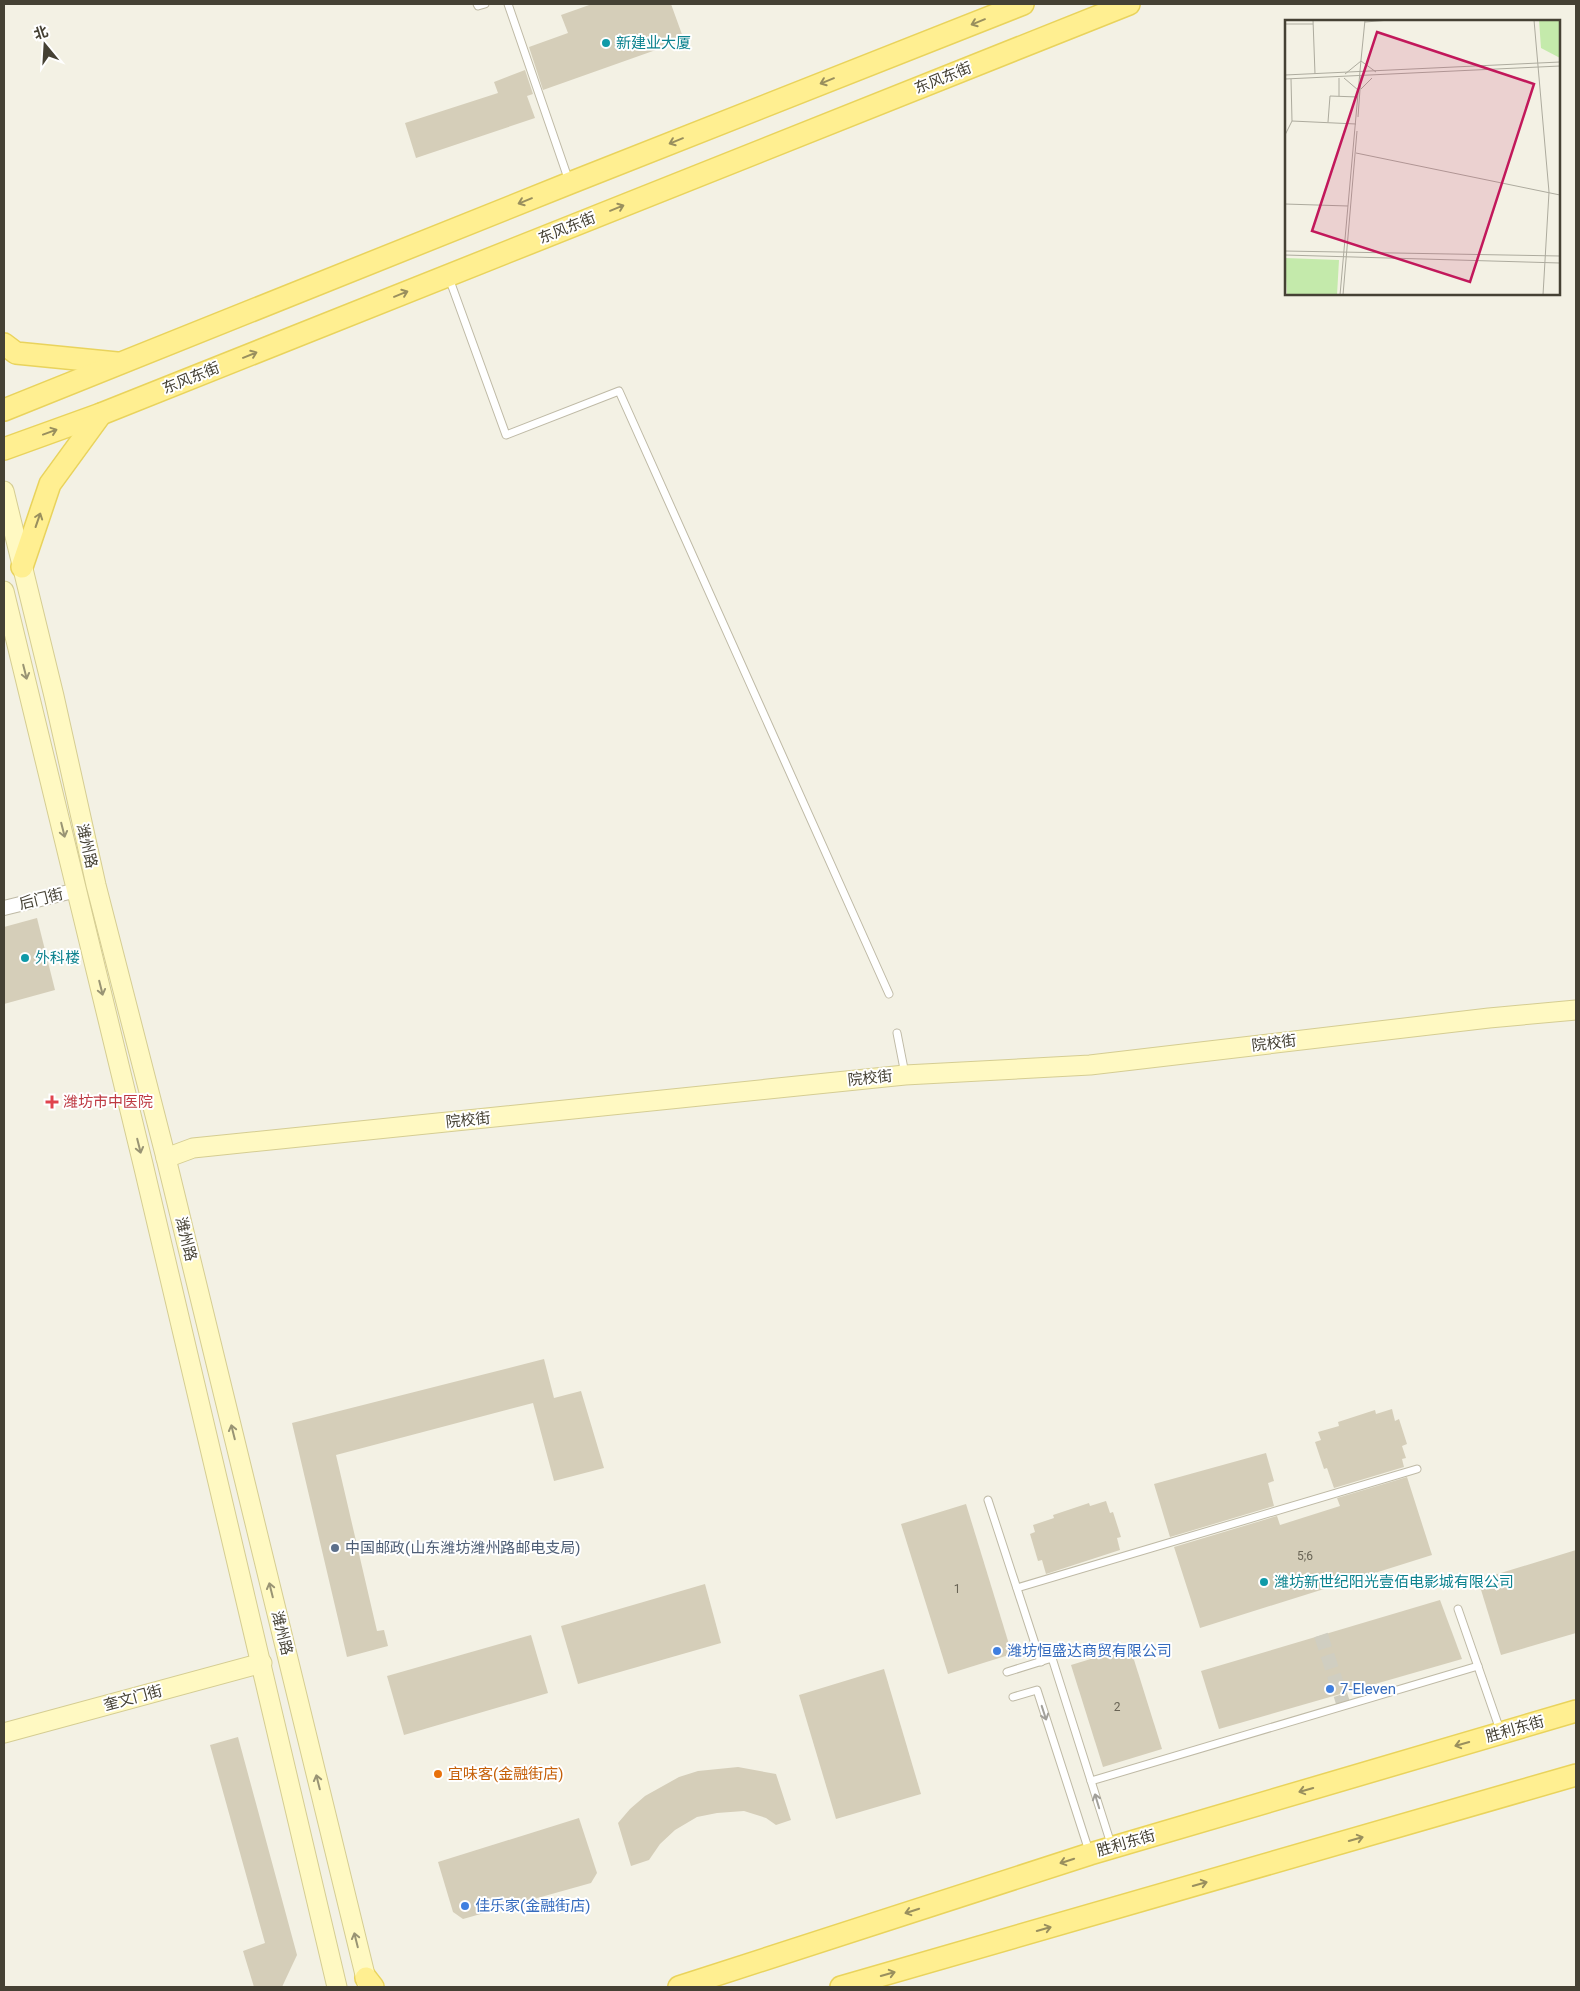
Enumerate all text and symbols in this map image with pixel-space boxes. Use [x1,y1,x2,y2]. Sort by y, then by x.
one-way arrow [971,17,986,27]
north arrow [20,20,70,70]
inset map [1285,20,1560,295]
text: 北 [32,23,50,42]
place label: 新建业大厦 [616,34,691,52]
marker: 新建业大厦 [600,37,612,49]
street label: 东风东街 [912,58,974,98]
one-way arrow [820,77,835,87]
one-way arrow [669,137,684,146]
one-way arrow [518,197,533,206]
one-way arrow [609,203,624,212]
street label: 东风东街 [536,208,598,248]
one-way arrow [393,289,408,299]
one-way arrow [242,349,257,359]
street label: 东风东街 [160,358,222,398]
one-way arrow [41,427,57,437]
one-way arrow [33,513,43,529]
one-way arrow [21,663,30,679]
one-way arrow [59,821,68,837]
street label: 潍州路 [73,822,101,870]
street label: 后门街 [17,885,65,913]
place label: 外科楼 [35,949,80,967]
marker: 外科楼 [19,952,31,964]
one-way arrow [97,979,106,995]
street label: 院校街 [1251,1031,1297,1055]
street label: 院校街 [847,1067,893,1089]
place label: 潍坊市中医院 [63,1093,153,1111]
marker: 潍坊市中医院 [45,1095,59,1109]
street label: 院校街 [445,1109,491,1131]
one-way arrow [135,1137,144,1153]
street label: 潍州路 [172,1215,200,1263]
one-way arrow [228,1425,237,1441]
place label: 中国邮政(山东潍坊潍州路邮电支局) [345,1539,580,1557]
marker: 中国邮政(山东潍坊潍州路邮电支局) [329,1542,341,1554]
house number: 5;6 [1297,1549,1313,1563]
place label: 潍坊新世纪阳光壹佰电影城有限公司 [1274,1573,1514,1591]
marker: 潍坊新世纪阳光壹佰电影城有限公司 [1258,1576,1270,1588]
house number: 1 [954,1582,960,1596]
one-way arrow [266,1583,275,1599]
street label: 潍州路 [268,1609,296,1657]
place label: 潍坊恒盛达商贸有限公司 [1007,1642,1172,1660]
marker: 潍坊恒盛达商贸有限公司 [991,1645,1003,1657]
place label: 7-Eleven [1340,1680,1396,1698]
street label: 奎文门街 [102,1682,164,1714]
marker: 7-Eleven [1324,1683,1336,1695]
house number: 2 [1114,1700,1121,1714]
one-way arrow [1040,1704,1050,1720]
street label: 胜利东街 [1484,1712,1546,1746]
one-way arrow [1455,1740,1471,1750]
place label: 宜味客(金融街店) [448,1765,563,1783]
marker: 宜味客(金融街店) [432,1768,444,1780]
one-way arrow [313,1774,322,1790]
one-way arrow [1299,1786,1315,1795]
one-way arrow [1092,1793,1101,1809]
street label: 胜利东街 [1095,1826,1157,1860]
one-way arrow [1348,1833,1364,1843]
one-way arrow [1059,1857,1075,1866]
one-way arrow [1191,1878,1207,1888]
place label: 佳乐家(金融街店) [475,1897,590,1915]
marker: 佳乐家(金融街店) [459,1900,471,1912]
one-way arrow [905,1907,921,1917]
one-way arrow [1035,1923,1051,1933]
one-way arrow [351,1932,360,1948]
one-way arrow [879,1968,895,1978]

